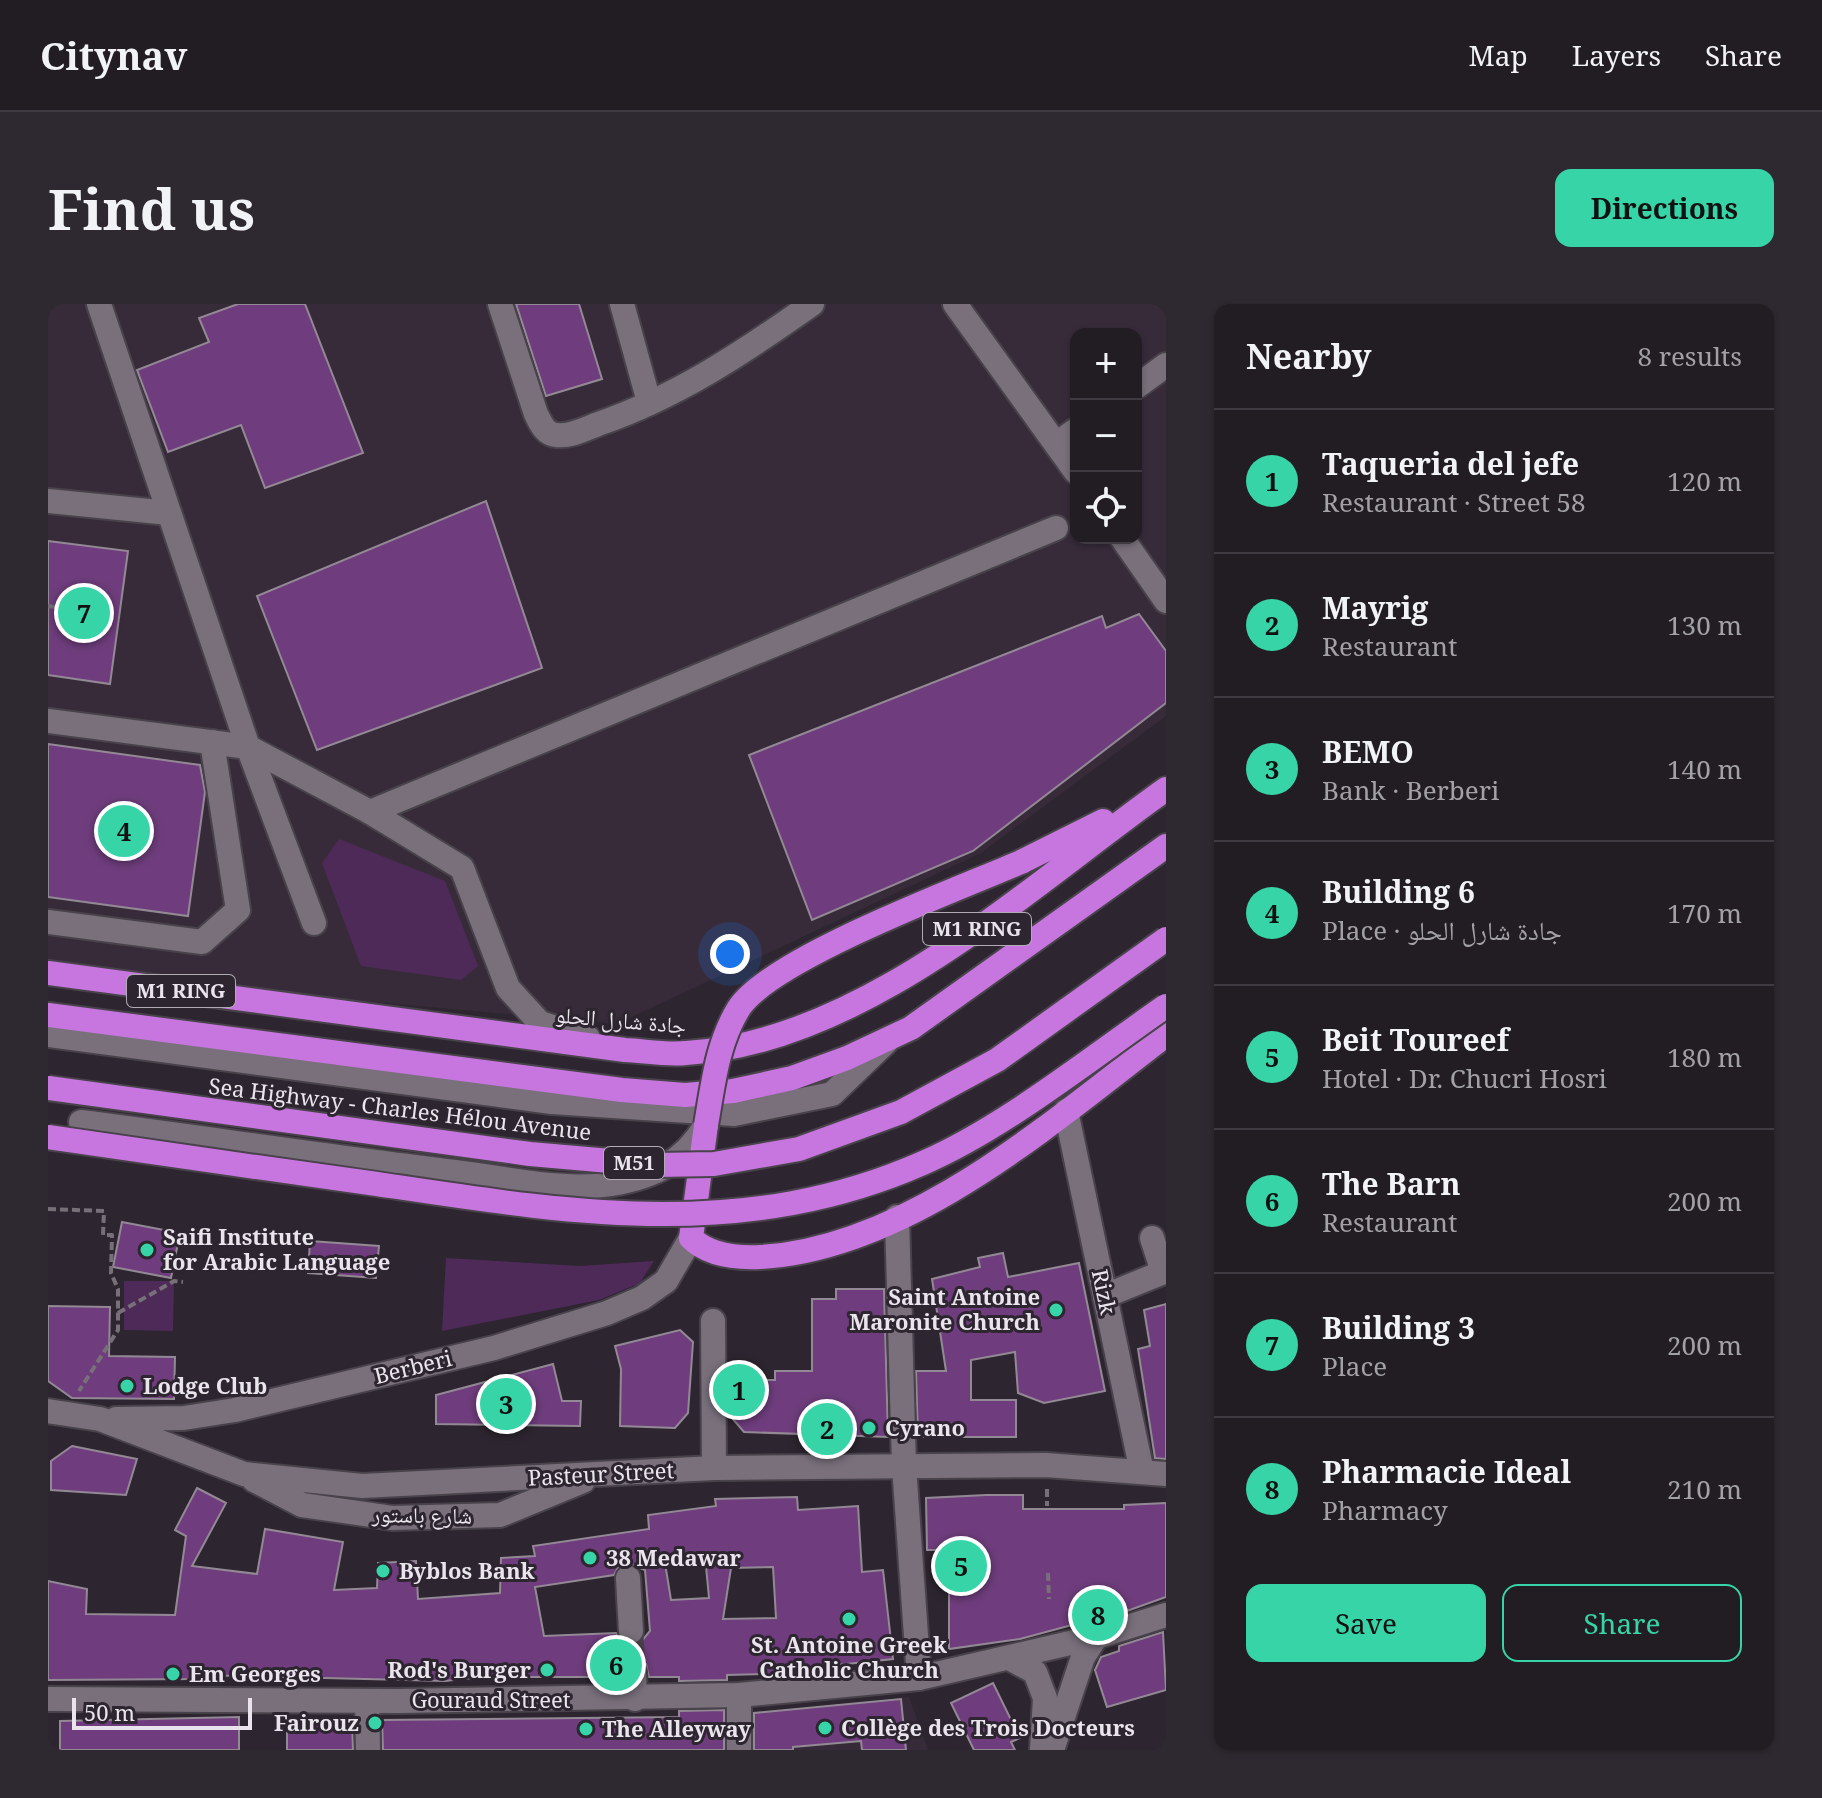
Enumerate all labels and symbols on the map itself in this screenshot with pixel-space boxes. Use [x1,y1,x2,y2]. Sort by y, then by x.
pin: 7 [58,583,110,643]
pin: 4 [98,801,150,861]
road number: M1 RING [923,913,1031,945]
your location [710,934,750,974]
road number: M1 RING [127,975,235,1007]
street label: جادة شارل الحلو [555,998,688,1040]
street label: Sea Highway - Charles Hélou Avenue [207,1070,593,1146]
road number: M51 [604,1147,664,1179]
place label: Saifi Institute for Arabic Language [163,1221,390,1276]
marker: Saifi Institute for Arabic Language [138,1241,156,1259]
street label: Rizk [1086,1266,1124,1317]
place label: Saint Antoine Maronite Church [849,1281,1040,1336]
marker: Saint Antoine Maronite Church [1047,1301,1065,1319]
street label: Berberi [371,1342,455,1390]
pin: 1 [713,1360,765,1420]
place label: Lodge Club [143,1370,267,1400]
pin: 3 [480,1374,532,1434]
marker: Lodge Club [118,1377,136,1395]
pin: 2 [801,1399,853,1459]
place label: Cyrano [885,1412,965,1442]
marker: Cyrano [860,1419,878,1437]
street label: Pasteur Street [527,1454,675,1492]
street label: شارع باستور [371,1498,472,1530]
pin: 5 [935,1536,987,1596]
place label: 38 Medawar [606,1542,742,1572]
marker: 38 Medawar [581,1549,599,1567]
place label: Byblos Bank [399,1555,535,1585]
marker: Byblos Bank [374,1562,392,1580]
pin: 8 [1072,1585,1124,1645]
marker: St. Antoine Greek Catholic Church [840,1610,858,1628]
place label: St. Antoine Greek Catholic Church [751,1629,947,1684]
pin: 6 [590,1635,642,1695]
place label: Rod's Burger [387,1654,531,1684]
place label: Em Georges [189,1658,321,1688]
marker: Rod's Burger [538,1661,556,1679]
marker: Em Georges [164,1665,182,1683]
street label: Gouraud Street [411,1684,571,1714]
scale bar [72,1694,252,1730]
place label: Fairouz [274,1707,359,1737]
place label: Collège des Trois Docteurs [841,1712,1135,1742]
place label: The Alleyway [602,1713,751,1743]
marker: Fairouz [366,1714,384,1732]
marker: Collège des Trois Docteurs [816,1719,834,1737]
marker: The Alleyway [577,1720,595,1738]

